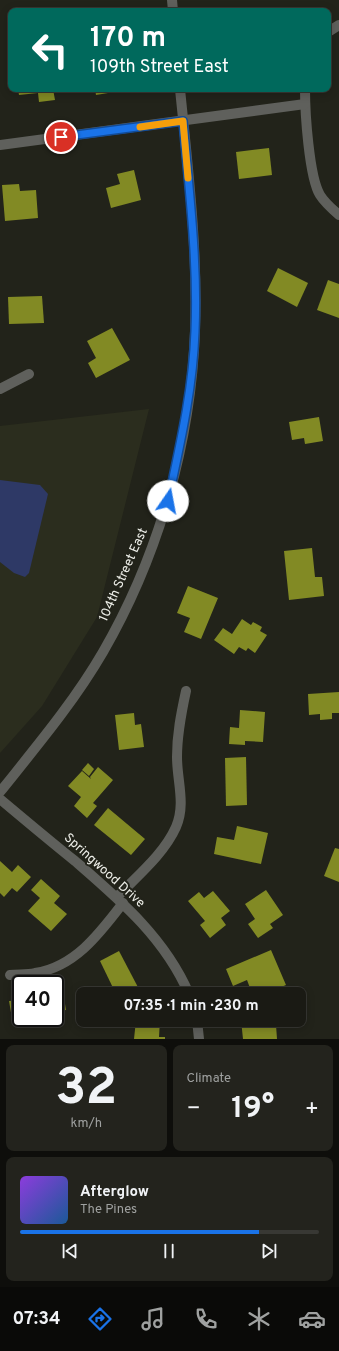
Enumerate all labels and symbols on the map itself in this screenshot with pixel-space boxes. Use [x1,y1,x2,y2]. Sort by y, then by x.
pin [44,120,78,154]
position arrow [147,480,189,522]
street label: 104th Street East [96,526,152,624]
street label: Springwood Drive [60,830,148,912]
speed limit sign: 40 [12,975,64,1027]

